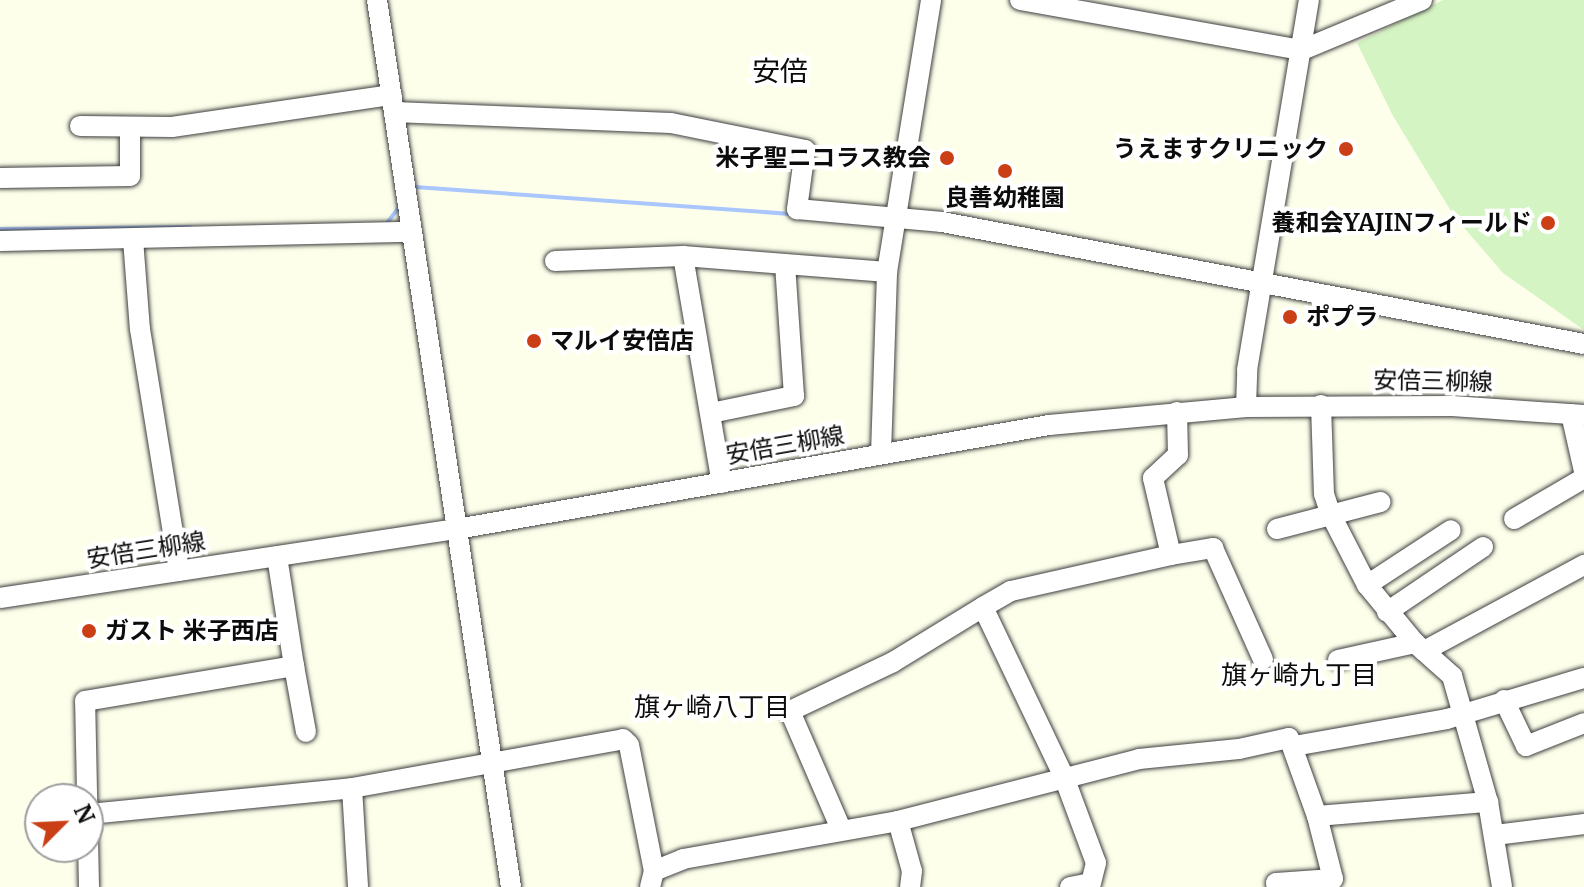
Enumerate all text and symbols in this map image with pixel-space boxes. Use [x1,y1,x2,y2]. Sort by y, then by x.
district label: 安倍 [752,54,808,88]
place label: うえますクリニック [1112,135,1328,163]
marker: うえますクリニック [1335,138,1357,160]
place label: 米子聖ニコラス教会 [715,144,931,172]
marker: 米子聖ニコラス教会 [938,149,956,167]
marker: 良善幼稚園 [996,162,1014,180]
place label: 良善幼稚園 [945,184,1065,212]
place label: 養和会YAJINフィールド [1271,209,1532,237]
marker: 養和会YAJINフィールド [1539,214,1557,232]
place label: ポプラ [1306,303,1378,331]
marker: ポプラ [1281,308,1299,326]
place label: マルイ安倍店 [550,327,694,355]
marker: マルイ安倍店 [525,332,543,350]
street label: 安倍三柳線 [1373,366,1493,396]
street label: 安倍三柳線 [723,420,847,470]
street label: 安倍三柳線 [84,526,208,574]
place label: ガスト 米子西店 [105,617,279,645]
marker: ガスト 米子西店 [80,622,98,640]
district label: 旗ヶ崎九丁目 [1221,659,1377,691]
district label: 旗ヶ崎八丁目 [634,691,790,723]
north arrow [24,783,104,863]
text: N [68,800,100,828]

